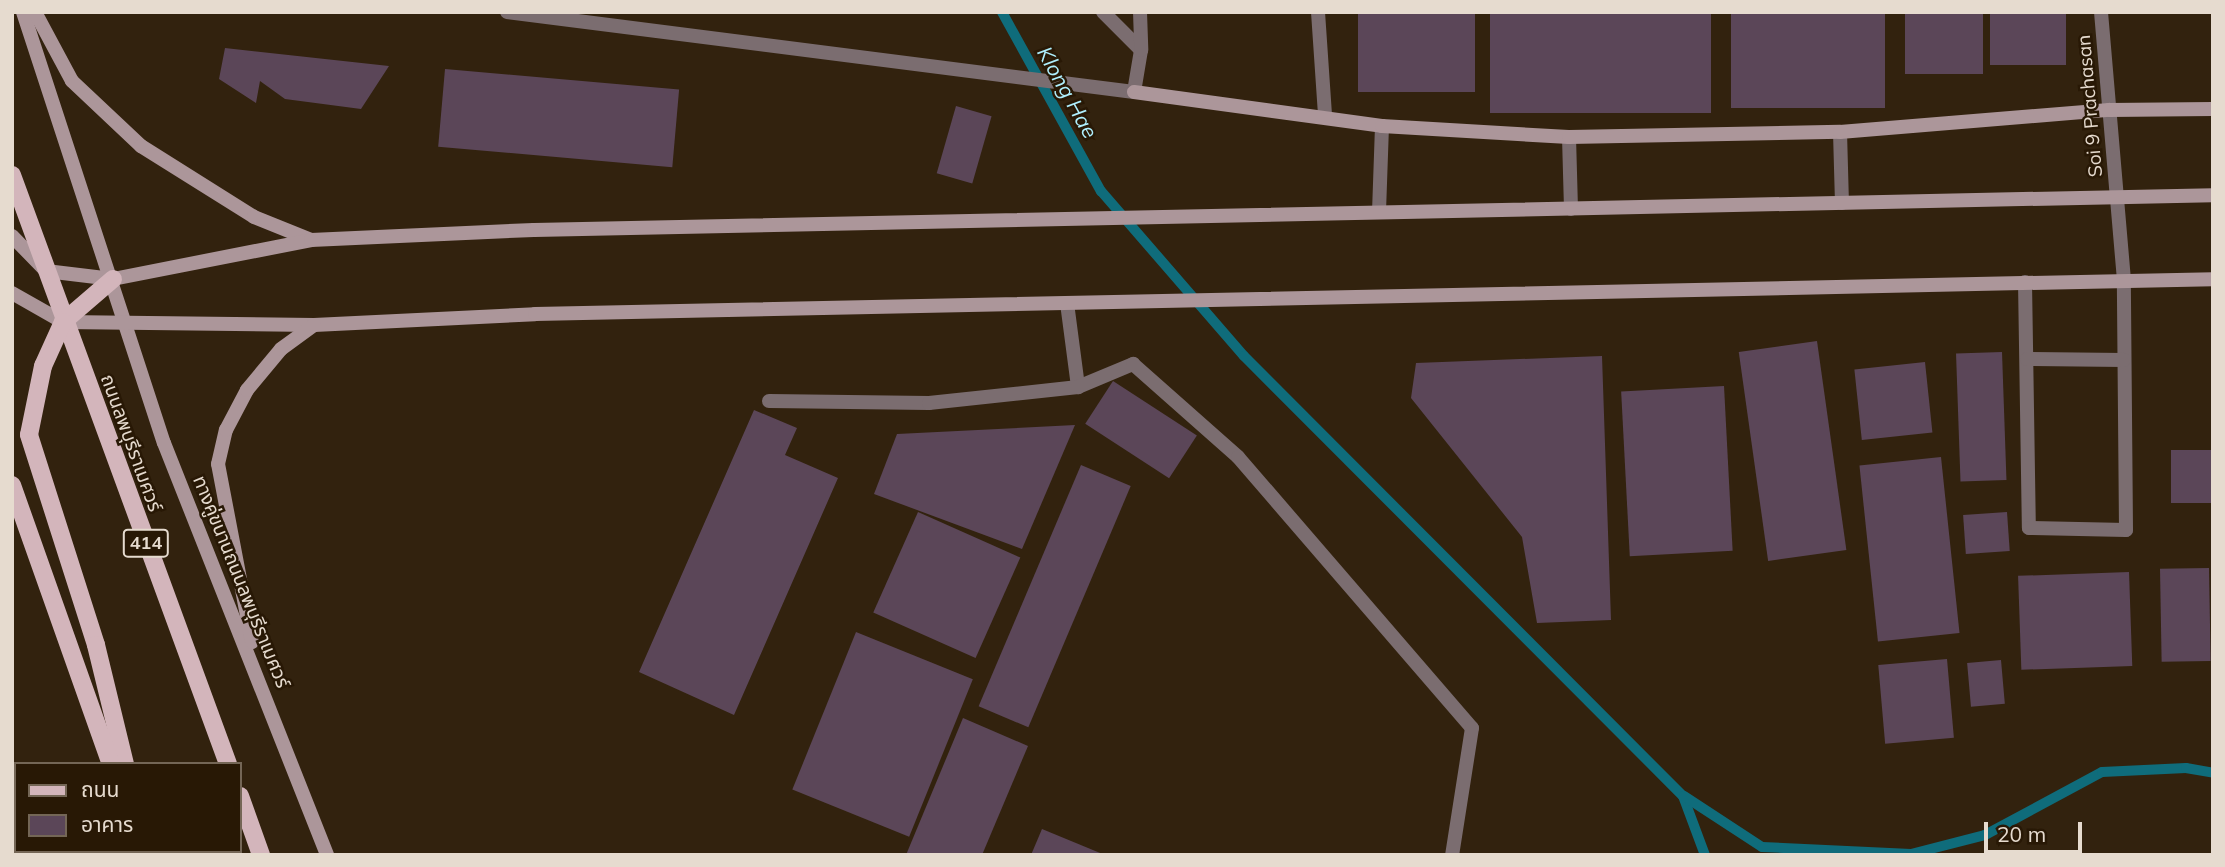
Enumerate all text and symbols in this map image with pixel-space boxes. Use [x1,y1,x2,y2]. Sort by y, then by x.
street label: Soi 9 Prachasan [2072,34,2108,178]
water label: Klong Hae [1033,42,1103,142]
street label: ถนนลพบุรีราเมศวร์ [96,371,166,515]
street label: ทางคู่ขนานถนนลพบุรีราเมศวร์ [188,473,294,691]
road number: 414 [122,528,170,558]
legend [14,762,242,853]
text: ถนน [81,776,119,802]
scale bar [1987,808,2085,852]
text: อาคาร [81,811,133,837]
text: 20 m [1997,821,2046,847]

